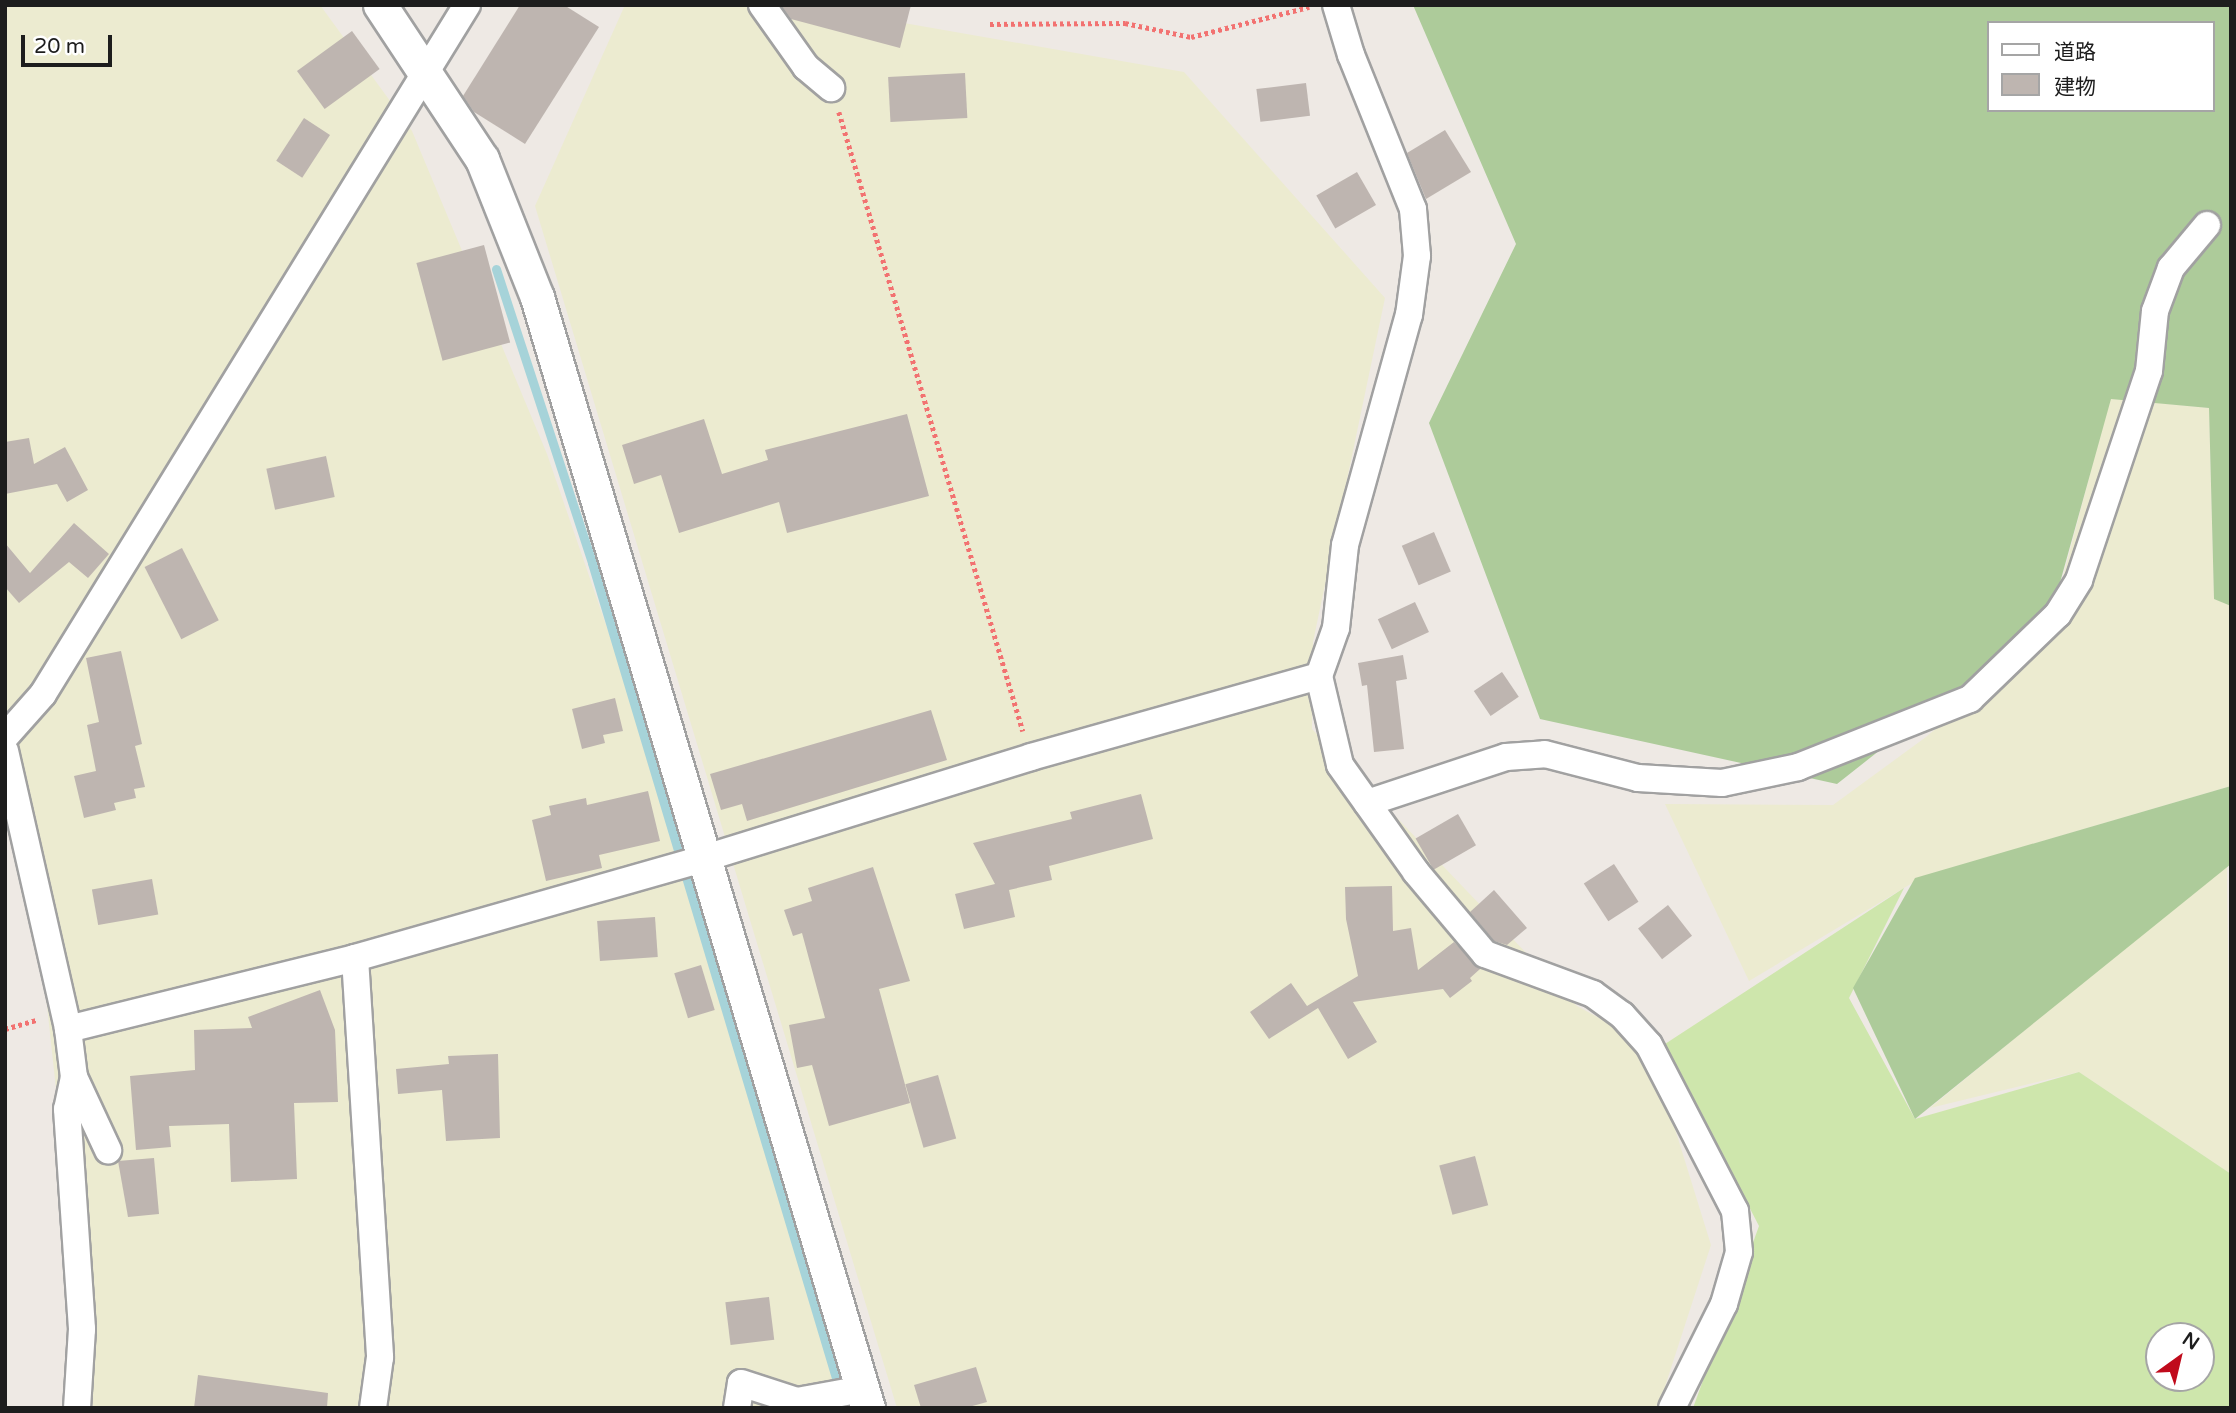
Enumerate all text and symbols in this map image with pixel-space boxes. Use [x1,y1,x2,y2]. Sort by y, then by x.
scale bar [24,21,116,65]
legend [1988,21,2215,112]
text: 20 m [34,34,85,59]
text: 道路 [2054,40,2096,65]
text: 建物 [2054,75,2096,100]
north arrow [2145,1322,2215,1392]
text: N [2178,1328,2203,1355]

